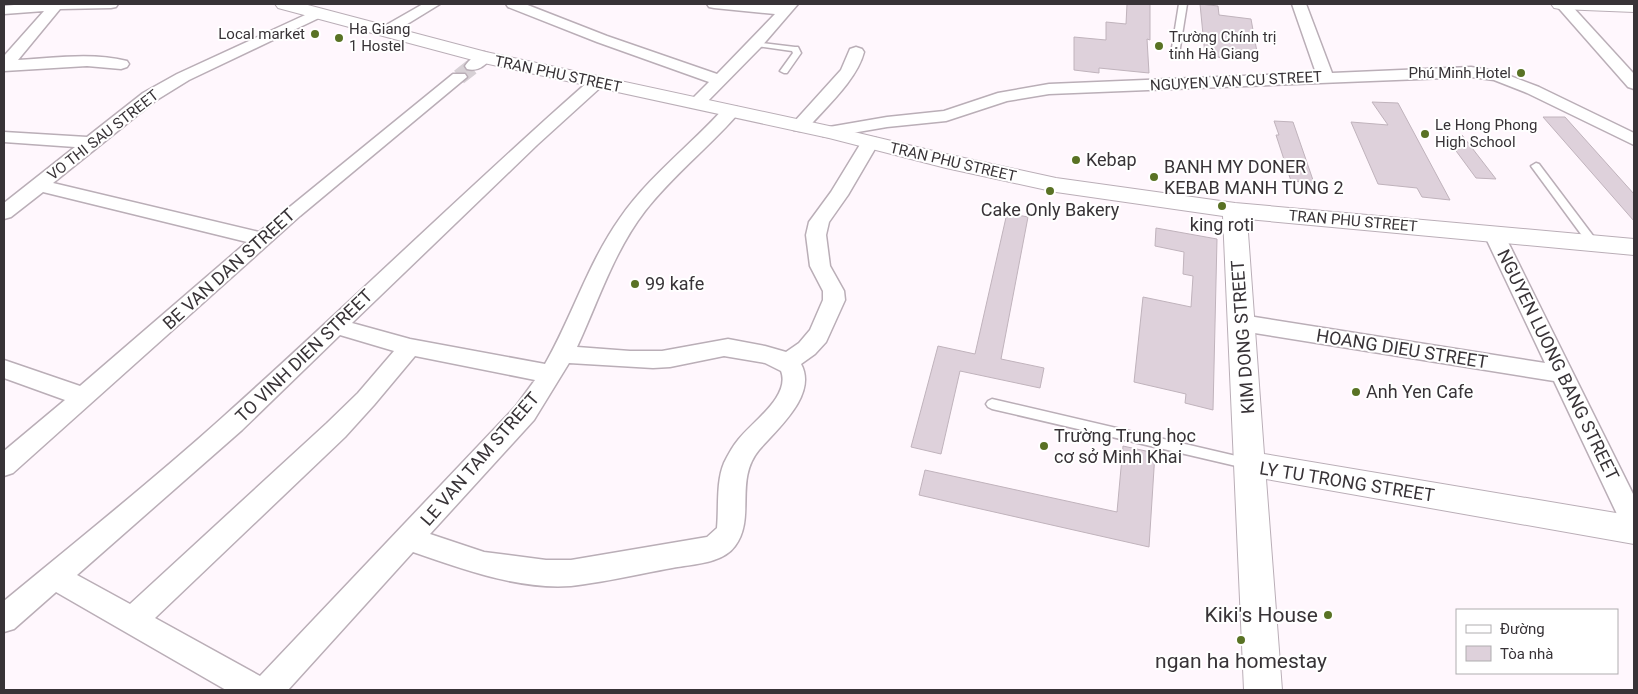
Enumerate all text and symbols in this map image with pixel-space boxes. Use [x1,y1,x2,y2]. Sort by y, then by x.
place label: Ha Giang 1 Hostel [349,20,410,55]
place label: Local market [218,25,305,43]
marker: Local market [309,28,321,40]
place label: Trường Chính trị tỉnh Hà Giang [1169,28,1276,63]
marker: Ha Giang 1 Hostel [333,32,345,44]
marker: Trường Chính trị tỉnh Hà Giang [1153,40,1165,52]
street label: TRAN PHU STREET [493,52,623,96]
place label: Phú Minh Hotel [1409,64,1511,82]
marker: Phú Minh Hotel [1515,67,1527,79]
street label: NGUYEN VAN CU STREET [1150,68,1323,94]
street label: VO THI SAU STREET [44,86,162,184]
place label: Le Hong Phong High School [1435,116,1537,151]
marker: Le Hong Phong High School [1419,128,1431,140]
street label: TRAN PHU STREET [888,139,1018,185]
place label: Kebap [1086,149,1137,170]
marker: Kebap [1070,154,1082,166]
place label: BANH MY DONER KEBAB MANH TUNG 2 [1164,156,1344,198]
marker: BANH MY DONER KEBAB MANH TUNG 2 [1148,171,1160,183]
marker: Cake Only Bakery [1044,185,1056,197]
place label: Cake Only Bakery [981,199,1120,220]
marker: king roti [1216,200,1228,212]
street label: BE VAN DAN STREET [158,204,299,333]
street label: TRAN PHU STREET [1288,206,1418,236]
place label: king roti [1190,214,1254,235]
street label: NGUYEN LUONG BANG STREET [1493,246,1624,484]
street label: KIM DONG STREET [1227,259,1258,415]
place label: 99 kafe [645,273,704,294]
marker: 99 kafe [629,278,641,290]
street label: TO VINH DIEN STREET [231,285,377,426]
street label: HOANG DIEU STREET [1315,325,1490,372]
place label: Anh Yen Cafe [1366,381,1473,402]
marker: Anh Yen Cafe [1350,386,1362,398]
street label: LE VAN TAM STREET [416,388,543,530]
place label: Trường Trung học cơ sở Minh Khai [1054,425,1196,467]
marker: Trường Trung học cơ sở Minh Khai [1038,440,1050,452]
street label: LY TU TRONG STREET [1258,457,1436,506]
place label: Kiki's House [1205,603,1318,627]
marker: Kiki's House [1322,609,1334,621]
legend [1456,609,1618,674]
text: Đường [1500,620,1545,638]
marker: ngan ha homestay [1235,634,1247,646]
text: Tòa nhà [1500,645,1553,663]
place label: ngan ha homestay [1155,649,1327,673]

